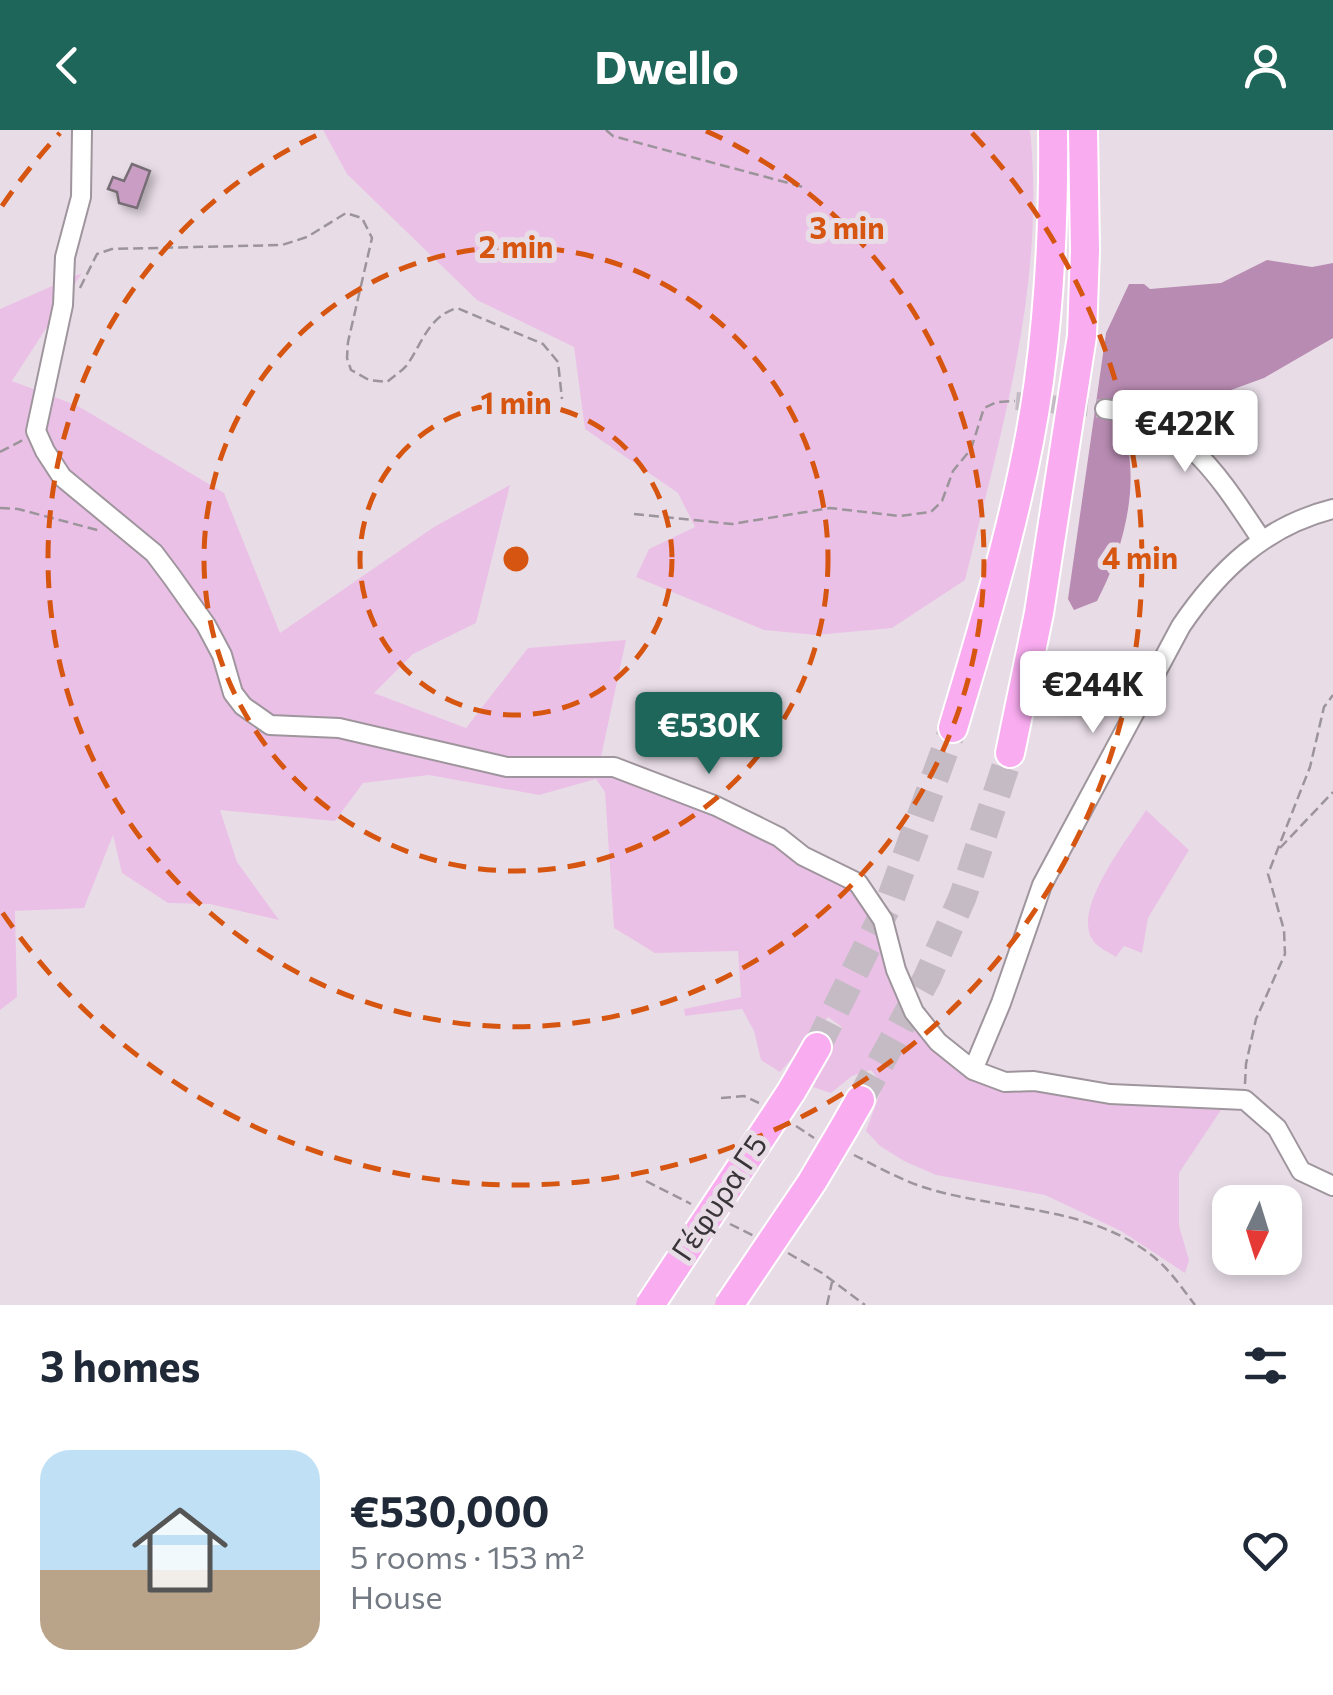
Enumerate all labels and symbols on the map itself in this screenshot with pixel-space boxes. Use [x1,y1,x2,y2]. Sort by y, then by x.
text: 3 min [809,208,885,245]
text: 2 min [479,227,553,264]
text: 1 min [480,383,552,420]
pin: €422K [1115,390,1255,475]
text: 4 min [1102,538,1178,575]
centre of rings [498,541,534,577]
pin: €244K [1023,651,1163,736]
pin: €530K [639,692,779,777]
street label: Γέφυρα Γ5 [662,1127,774,1267]
north arrow [1212,1185,1302,1275]

